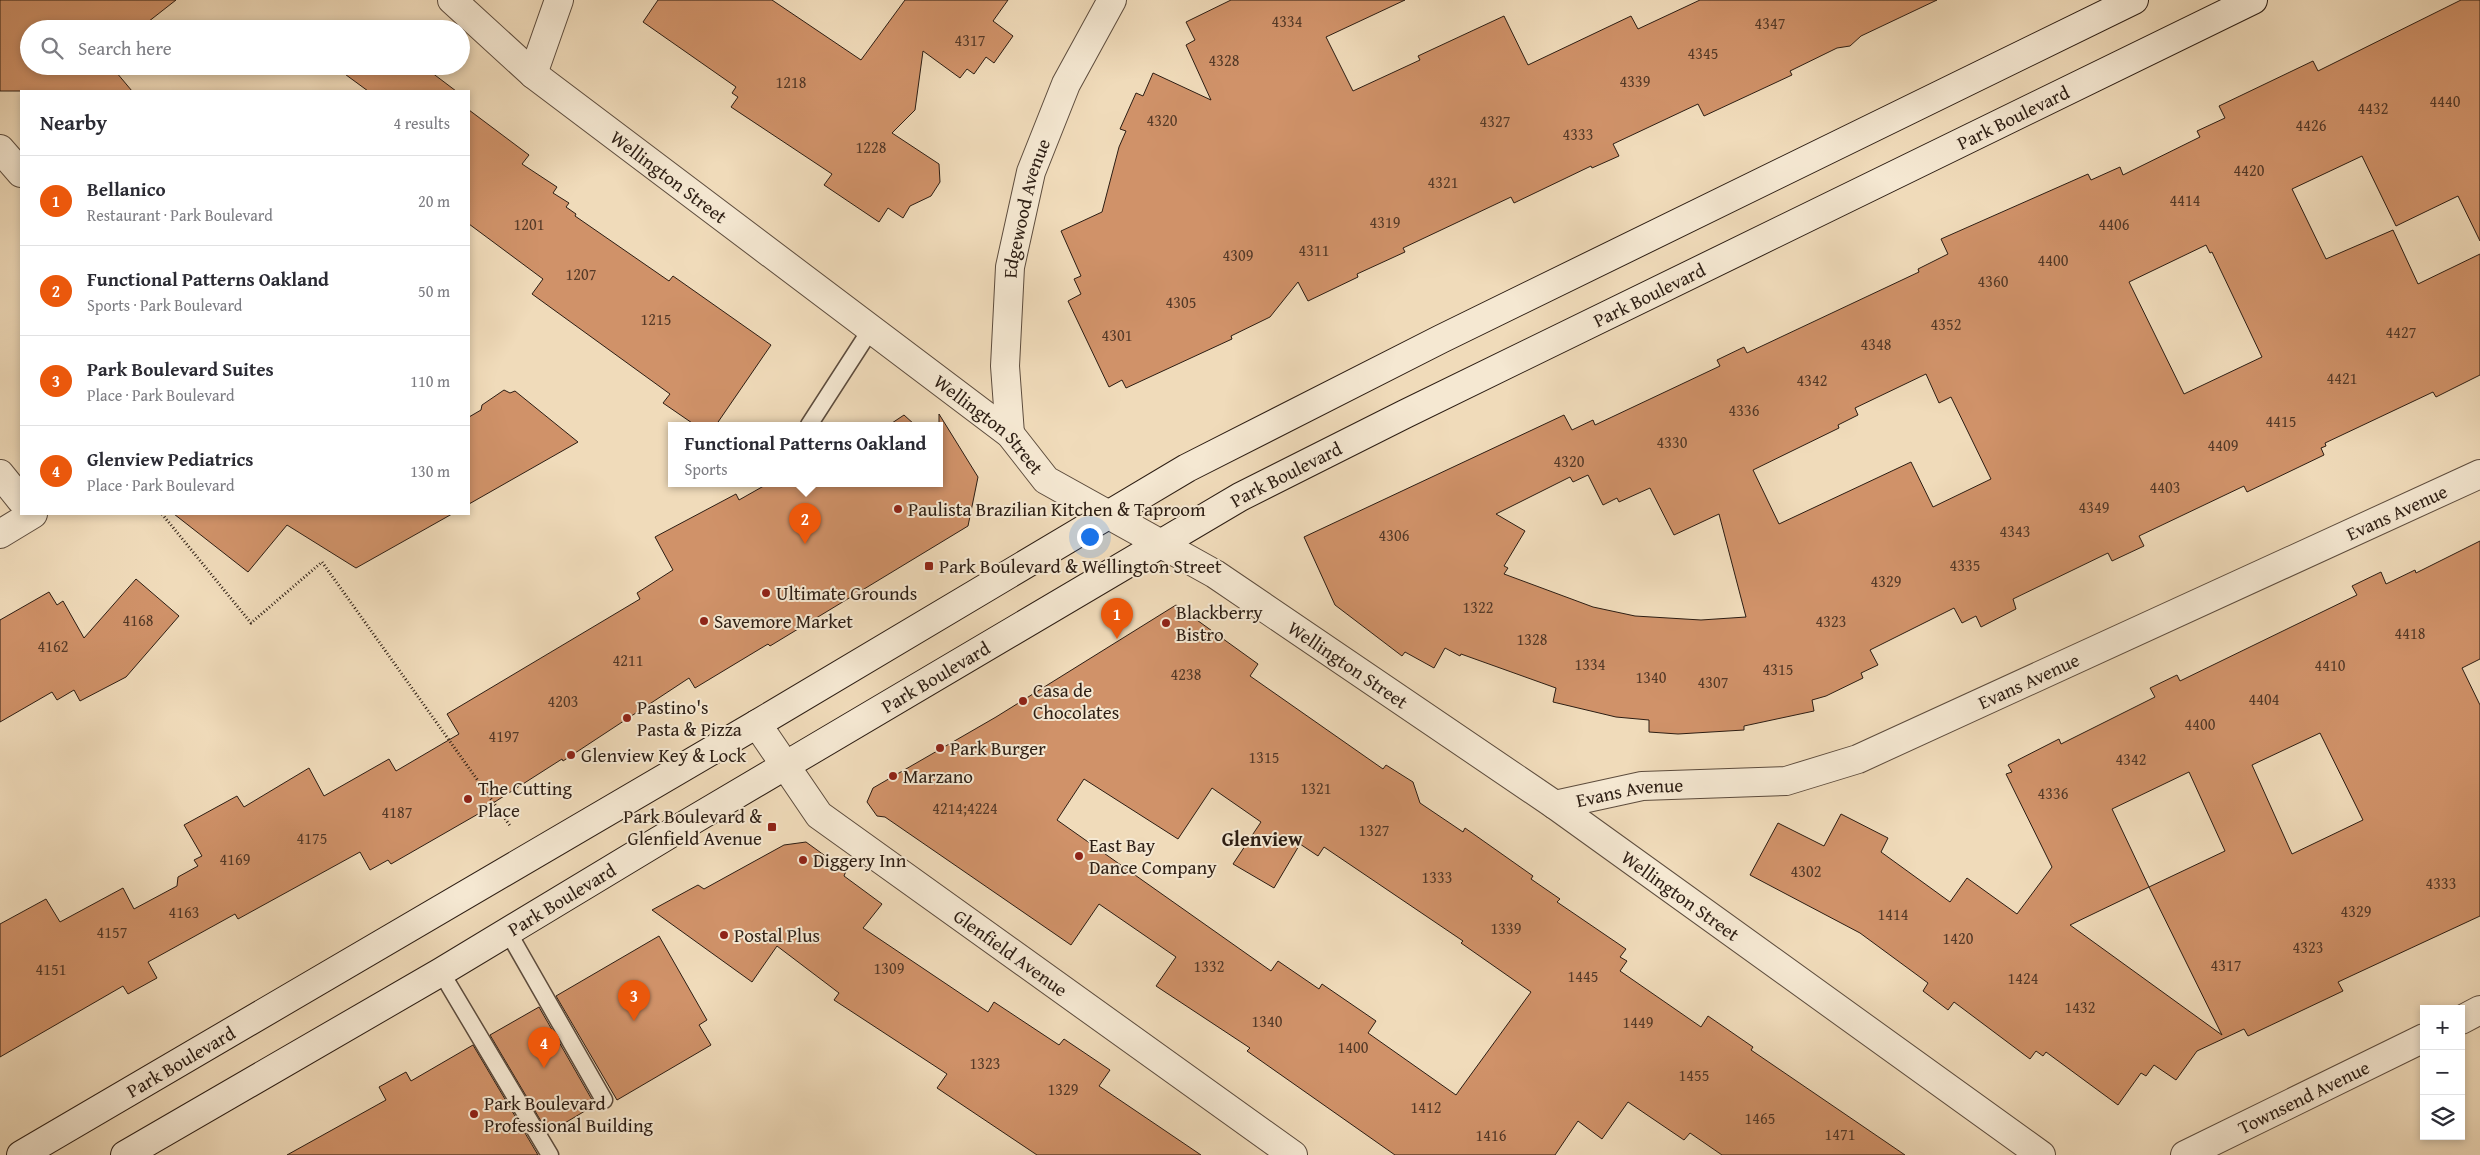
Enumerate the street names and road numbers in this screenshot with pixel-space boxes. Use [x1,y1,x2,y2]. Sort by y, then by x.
street label: Park Boulevard [1952,77,2075,156]
street label: Wellington Street [605,123,733,230]
street label: Edgewood Avenue [995,134,1057,279]
street label: Park Boulevard [1588,255,1711,334]
street label: Wellington Street [928,367,1051,480]
street label: Park Boulevard [1225,434,1347,514]
street label: Evans Avenue [2342,477,2452,547]
street label: Wellington Street [1282,614,1414,715]
street label: Park Boulevard [876,633,996,720]
street label: Evans Avenue [1973,645,2084,716]
street label: Evans Avenue [1573,771,1684,814]
street label: Wellington Street [1616,843,1746,948]
street label: Park Boulevard [502,855,622,943]
street label: Glenfield Avenue [948,902,1074,1003]
street label: Park Boulevard [121,1018,241,1104]
street label: Townsend Avenue [2233,1053,2374,1141]

